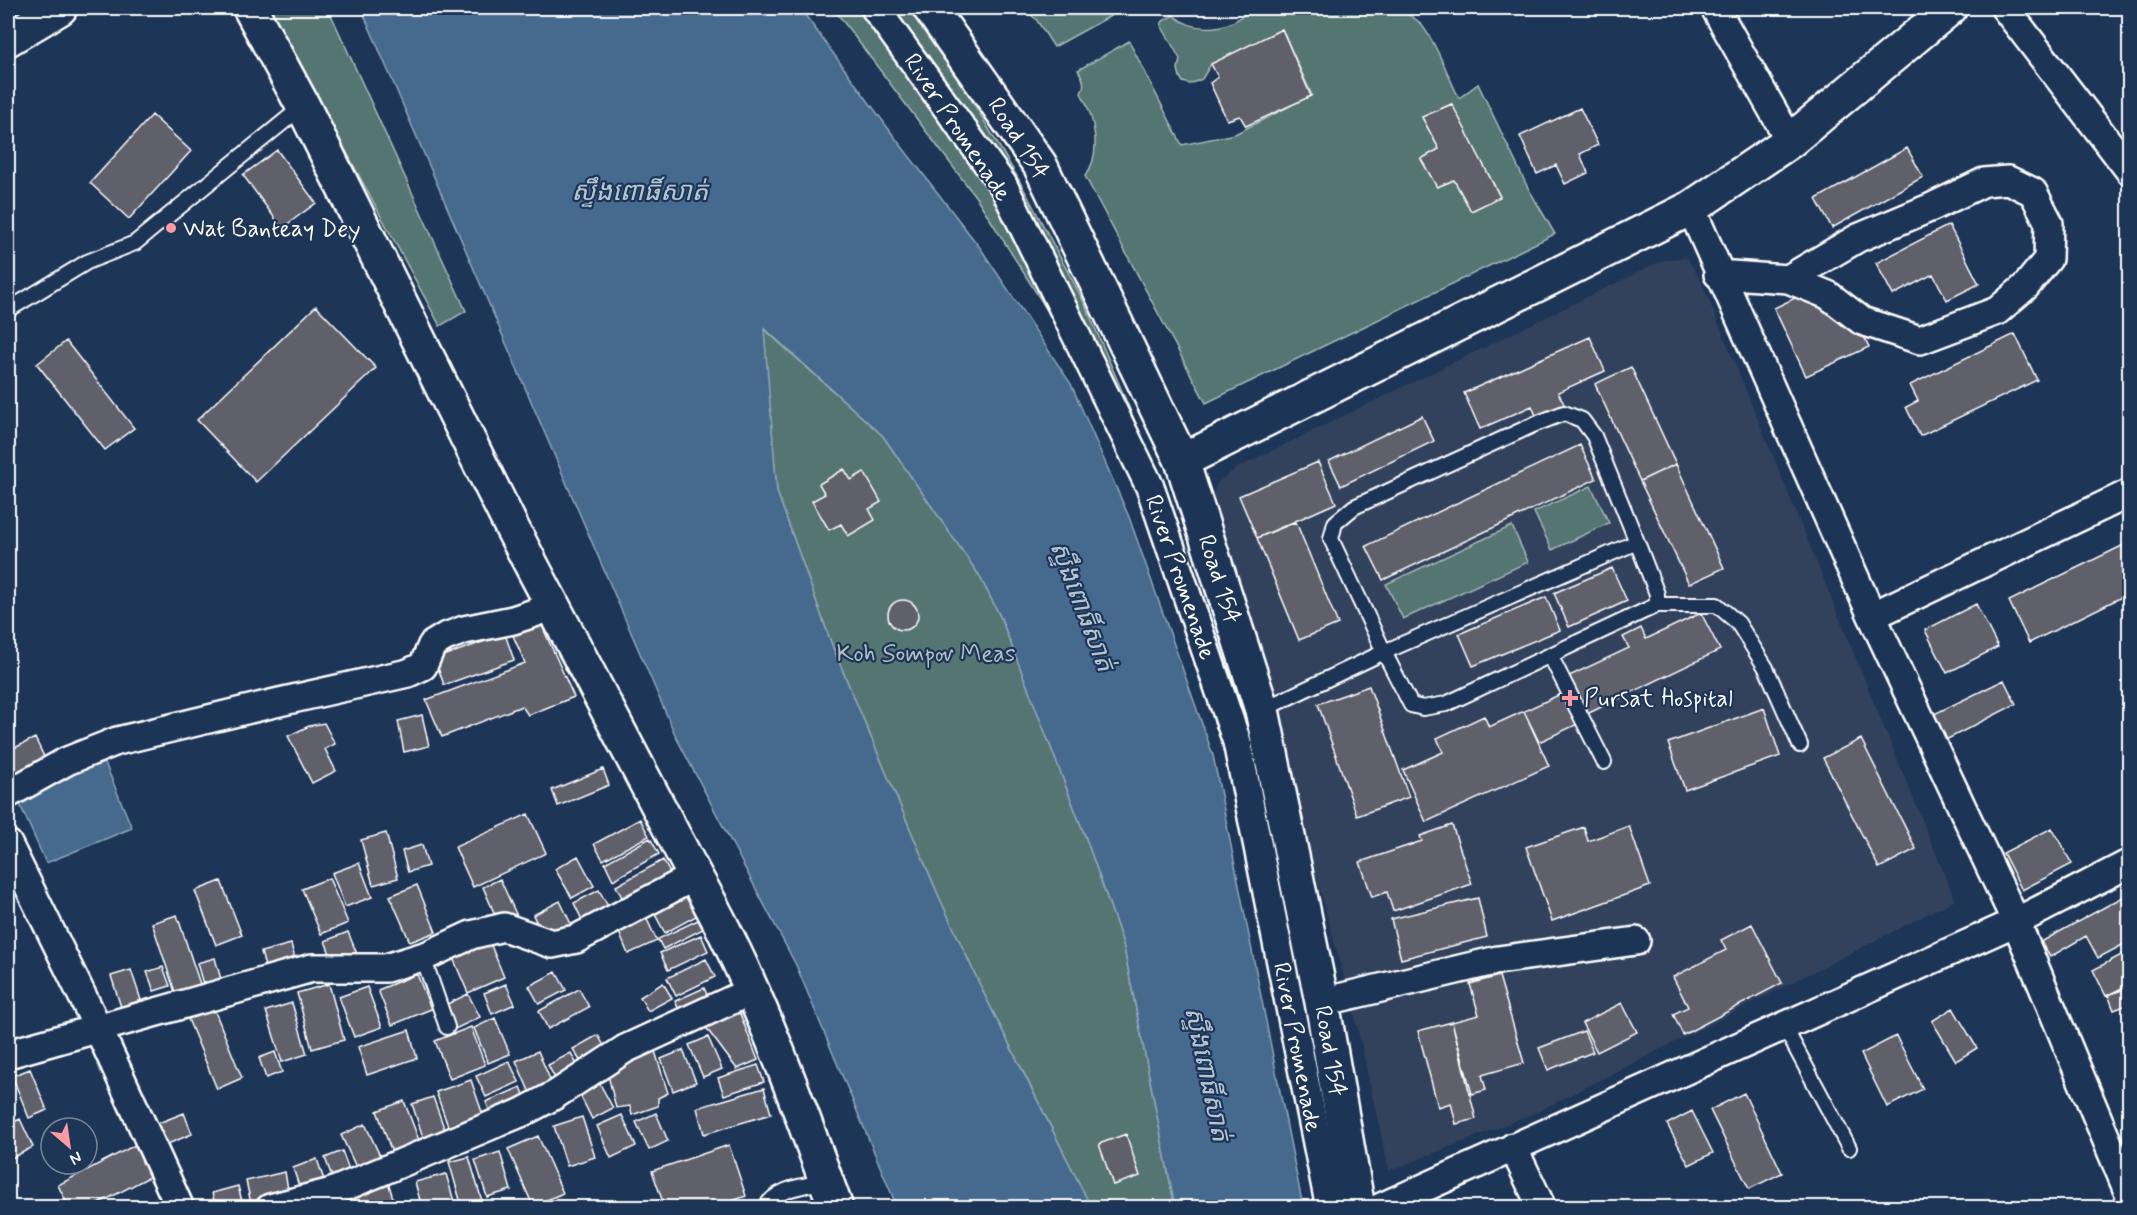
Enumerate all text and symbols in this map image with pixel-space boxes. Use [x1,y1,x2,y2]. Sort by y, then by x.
street label: River Promenade [896,48,1018,208]
street label: Road 154 [980,92,1056,186]
water label: ស្ទឹងពោធិ៍សាត់ [572,176,710,210]
place label: Wat Banteay Dey [183,214,360,245]
marker: Wat Banteay Dey [164,221,178,235]
street label: River Promenade [1137,491,1222,664]
street label: Road 154 [1190,531,1248,628]
water label: ស្ទឹងពោធិ៍សាត់ [1041,537,1122,678]
park label: Koh Sompov Meas [836,639,1016,670]
place label: Pursat Hospital [1584,684,1733,715]
marker: Pursat Hospital [1561,689,1579,707]
street label: River Promenade [1265,960,1328,1135]
street label: Road 154 [1306,1003,1353,1099]
water label: ស្ទឹងពោធិ៍សាត់ [1175,1004,1237,1146]
north arrow [39,1116,99,1176]
text: N [66,1146,85,1170]

